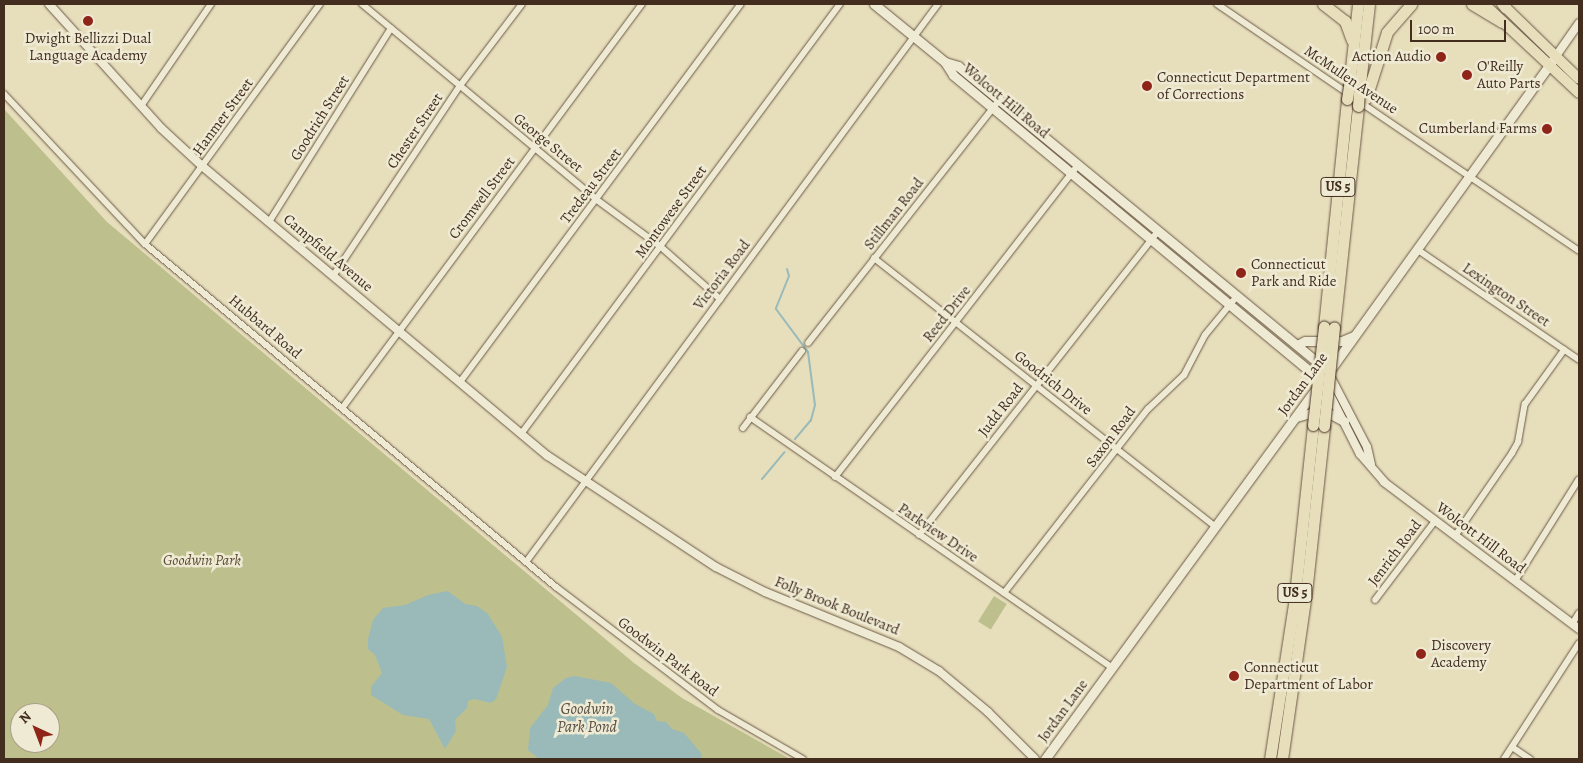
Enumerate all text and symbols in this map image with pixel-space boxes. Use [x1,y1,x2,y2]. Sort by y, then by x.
scale bar [1413,10,1509,42]
marker: Dwight Bellizzi Dual Language Academy [82,15,94,27]
text: 100 m [1418,19,1455,39]
place label: Dwight Bellizzi Dual Language Academy [25,29,151,64]
street label: McMullen Avenue [1301,42,1401,118]
place label: Action Audio [1352,48,1431,66]
marker: Action Audio [1435,51,1447,63]
place label: O'Reilly Auto Parts [1477,57,1541,92]
street label: Wolcott Hill Road [959,60,1053,142]
place label: Connecticut Department of Corrections [1157,68,1310,103]
marker: O'Reilly Auto Parts [1461,69,1473,81]
street label: Goodrich Street [287,72,353,164]
street label: Hanmer Street [189,75,257,159]
marker: Connecticut Department of Corrections [1141,80,1153,92]
street label: Chester Street [383,90,447,172]
street label: George Street [510,110,586,176]
place label: Cumberland Farms [1419,120,1537,138]
marker: Cumberland Farms [1541,123,1553,135]
street label: Tredeau Street [557,145,625,227]
street label: Cromwell Street [445,153,519,243]
street label: Montowese Street [631,162,711,262]
street label: Stillman Road [860,174,928,254]
road number: US 5 [1319,176,1357,198]
street label: Campfield Avenue [279,210,377,296]
street label: Victoria Road [690,237,754,313]
place label: Connecticut Park and Ride [1251,255,1336,290]
street label: Lexington Street [1459,259,1553,331]
marker: Connecticut Park and Ride [1235,267,1247,279]
street label: Reed Drive [919,282,975,346]
street label: Hubbard Road [225,291,305,363]
street label: Goodrich Drive [1011,347,1095,419]
street label: Jordan Lane [1274,349,1332,419]
street label: Judd Road [975,380,1027,440]
street label: Saxon Road [1082,403,1140,471]
street label: Wolcott Hill Road [1433,499,1529,577]
street label: Parkview Drive [894,500,982,566]
street label: Jenrich Road [1364,517,1426,589]
park label: Goodwin Park [163,552,241,570]
street label: Folly Brook Boulevard [772,573,902,639]
road number: US 5 [1276,582,1314,604]
street label: Goodwin Park Road [614,613,722,701]
place label: Discovery Academy [1431,636,1491,671]
marker: Discovery Academy [1415,648,1427,660]
place label: Connecticut Department of Labor [1244,658,1373,693]
marker: Connecticut Department of Labor [1228,670,1240,682]
street label: Jordan Lane [1034,676,1092,746]
water label: Goodwin Park Pond [557,699,617,737]
north arrow [10,703,60,753]
text: N [15,707,35,728]

